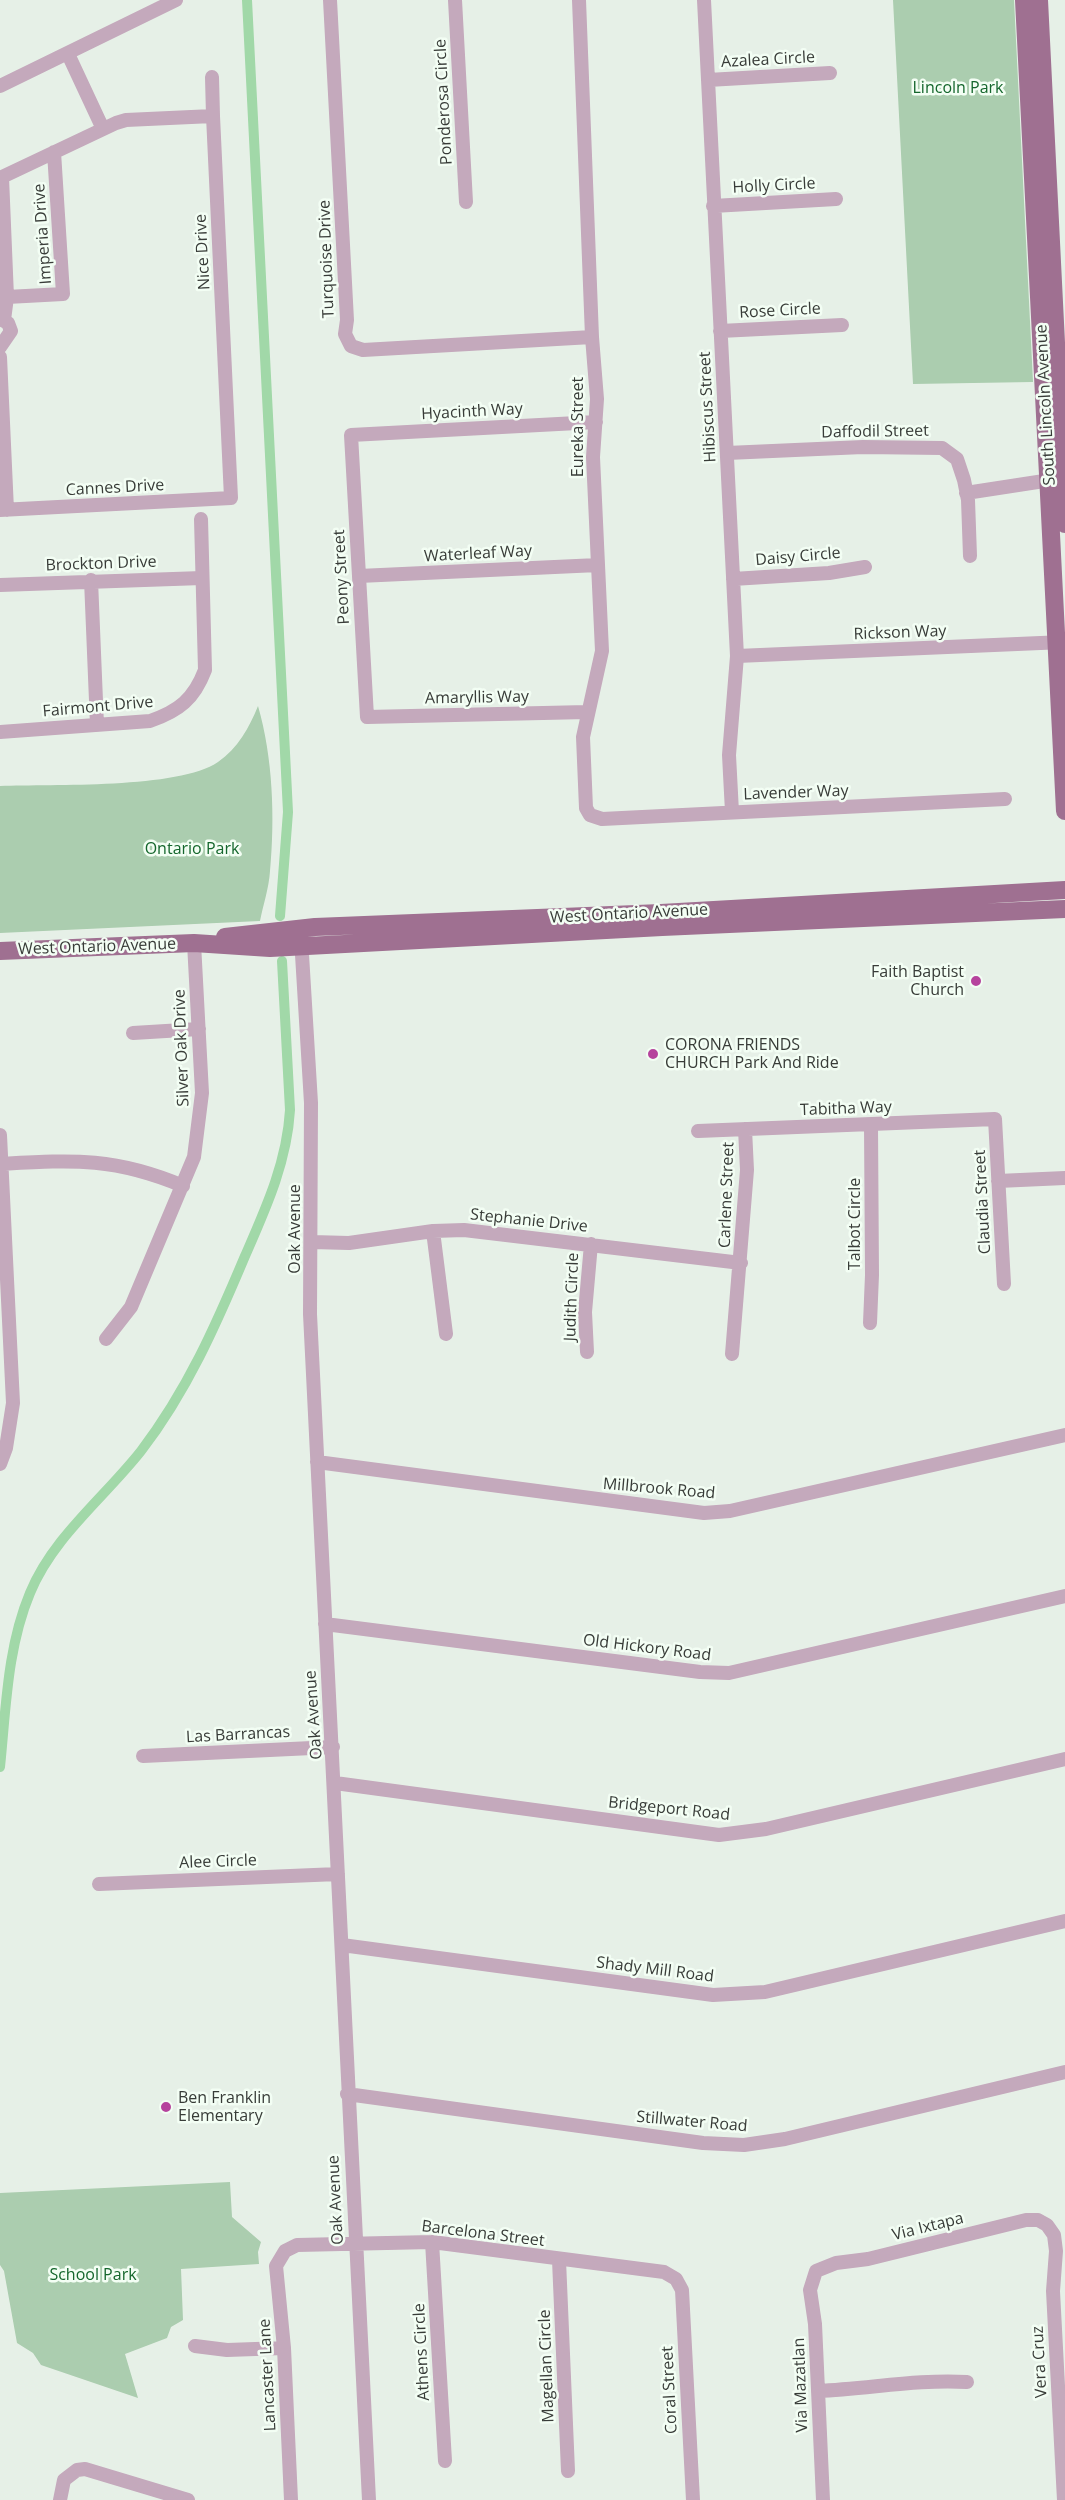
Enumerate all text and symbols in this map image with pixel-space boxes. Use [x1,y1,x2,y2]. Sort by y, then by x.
street label: Ponderosa Circle [431,39,457,165]
street label: Azalea Circle [721,48,815,72]
park label: Lincoln Park [913,78,1003,98]
street label: Holly Circle [732,174,816,198]
street label: Imperia Drive [30,183,56,285]
street label: Turquoise Drive [315,200,339,318]
street label: Nice Drive [191,214,215,290]
street label: Rose Circle [739,299,821,323]
street label: South Lincoln Avenue [1032,324,1060,486]
street label: Hibiscus Street [696,351,720,463]
street label: Eureka Street [568,377,588,477]
street label: Hyacinth Way [421,400,523,424]
street label: Daffodil Street [821,421,929,443]
street label: Cannes Drive [65,476,165,500]
street label: Peony Street [330,529,354,625]
street label: Waterleaf Way [424,542,532,566]
street label: Daisy Circle [754,544,842,570]
street label: Brockton Drive [45,552,157,576]
street label: Rickson Way [853,622,947,644]
street label: Amaryllis Way [425,687,529,709]
street label: Fairmont Drive [42,693,154,721]
street label: Lavender Way [743,782,849,804]
park label: Ontario Park [145,839,239,859]
street label: West Ontario Avenue [550,900,708,928]
street label: West Ontario Avenue [18,935,176,959]
place label: Faith Baptist Church [871,962,964,1000]
marker: Faith Baptist Church [969,974,983,988]
street label: Silver Oak Drive [170,989,194,1107]
place label: CORONA FRIENDS CHURCH Park And Ride [665,1035,839,1073]
marker: CORONA FRIENDS CHURCH Park And Ride [646,1047,660,1061]
street label: Tabitha Way [800,1098,892,1120]
street label: Carlene Street [716,1142,738,1248]
street label: Claudia Street [971,1149,995,1255]
street label: Talbot Circle [845,1178,865,1270]
street label: Oak Avenue [285,1184,305,1274]
street label: Stephanie Drive [469,1205,589,1237]
street label: Judith Circle [561,1252,583,1342]
street label: Millbrook Road [602,1475,716,1503]
street label: Old Hickory Road [582,1631,712,1665]
street label: Oak Avenue [301,1670,327,1760]
street label: Las Barrancas [185,1723,291,1747]
street label: Bridgeport Road [607,1793,731,1825]
street label: Alee Circle [179,1851,257,1873]
street label: Shady Mill Road [595,1953,715,1987]
place label: Ben Franklin Elementary [178,2088,271,2126]
marker: Ben Franklin Elementary [159,2100,173,2114]
street label: Stillwater Road [636,2108,748,2136]
street label: Oak Avenue [324,2155,348,2245]
street label: Via Ixtapa [890,2209,966,2245]
street label: Barcelona Street [420,2217,546,2251]
park label: School Park [49,2265,137,2285]
street label: Athens Circle [410,2303,434,2401]
street label: Magellan Circle [535,2309,559,2423]
street label: Lancaster Lane [255,2318,281,2432]
street label: Vera Cruz [1029,2326,1051,2398]
street label: Via Mazatlan [790,2337,812,2433]
street label: Coral Street [658,2346,682,2434]

